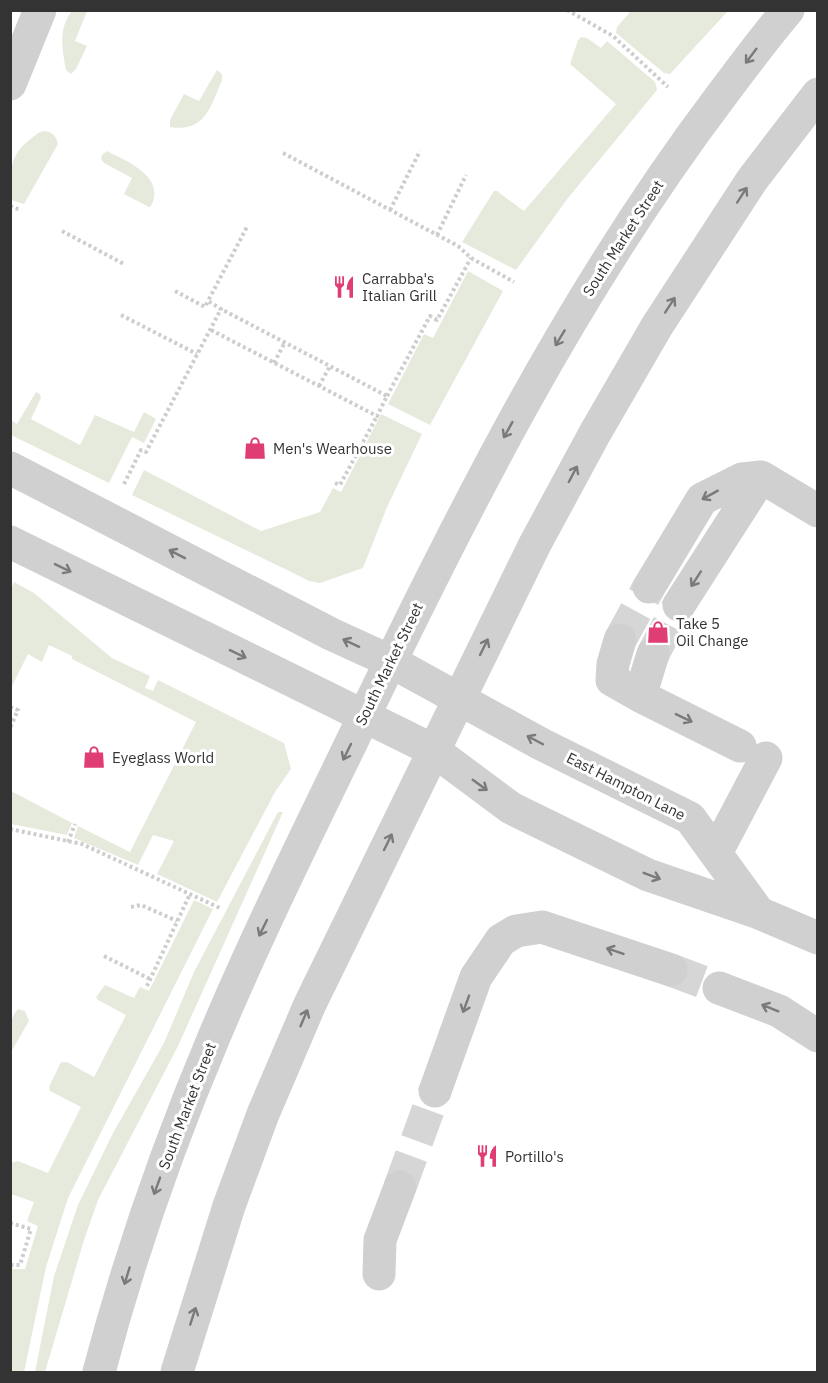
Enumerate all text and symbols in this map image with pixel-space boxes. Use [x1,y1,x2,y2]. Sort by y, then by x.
one-way arrow [745,48,758,64]
street label: South Market Street [578,176,668,300]
one-way arrow [736,188,748,204]
place label: Carrabba's Italian Grill [362,269,437,305]
restaurant icon: Carrabba's Italian Grill [331,274,357,300]
one-way arrow [665,297,677,314]
one-way arrow [554,329,566,346]
one-way arrow [502,421,514,438]
shop icon: Men's Wearhouse [242,435,268,461]
place label: Men's Wearhouse [273,439,392,458]
one-way arrow [567,465,579,483]
one-way arrow [702,489,719,501]
one-way arrow [169,548,186,560]
one-way arrow [54,562,72,574]
one-way arrow [689,570,701,587]
street label: South Market Street [351,599,427,729]
place label: Take 5 Oil Change [676,614,748,650]
shop icon: Take 5 Oil Change [645,619,671,645]
one-way arrow [342,637,360,648]
one-way arrow [478,639,490,657]
one-way arrow [229,648,247,660]
one-way arrow [674,713,692,724]
one-way arrow [526,734,544,745]
one-way arrow [340,743,352,761]
shop icon: Eyeglass World [81,744,107,770]
place label: Eyeglass World [112,748,214,767]
street label: East Hampton Lane [563,748,689,824]
one-way arrow [472,779,488,791]
one-way arrow [383,833,395,851]
one-way arrow [643,871,661,882]
one-way arrow [256,919,268,937]
one-way arrow [606,945,625,956]
one-way arrow [459,994,470,1013]
one-way arrow [762,1002,780,1013]
one-way arrow [299,1009,310,1027]
street label: South Market Street [154,1040,220,1172]
restaurant icon: Portillo's [474,1143,500,1169]
place label: Portillo's [505,1147,564,1166]
one-way arrow [150,1176,161,1195]
one-way arrow [121,1266,132,1285]
one-way arrow [189,1307,200,1326]

